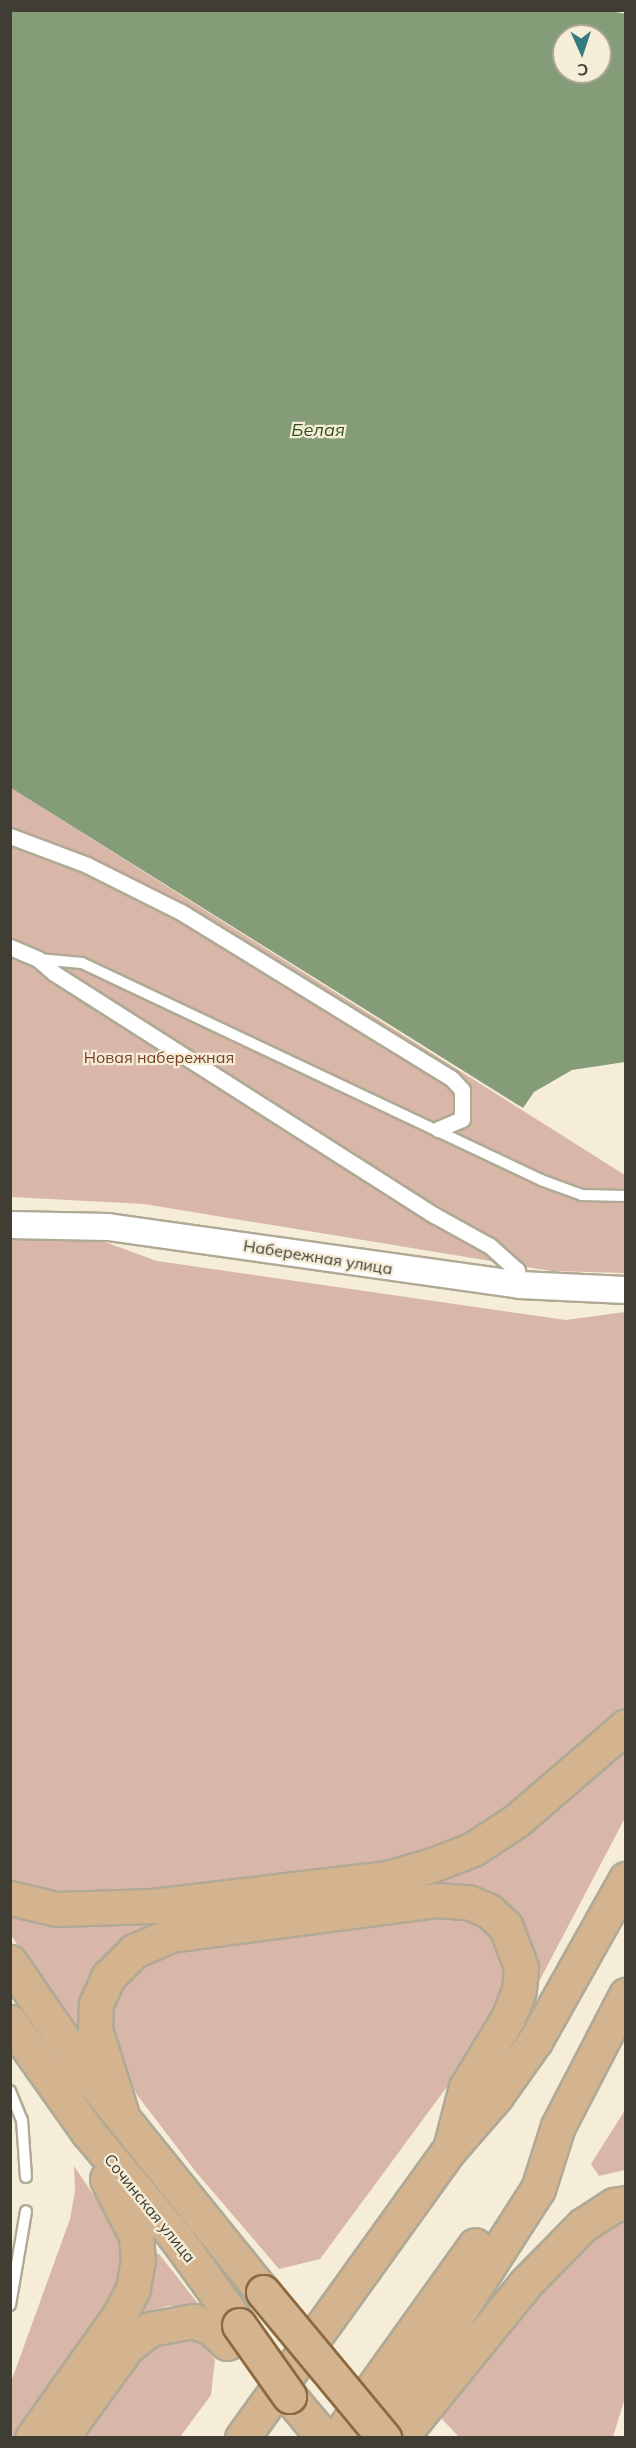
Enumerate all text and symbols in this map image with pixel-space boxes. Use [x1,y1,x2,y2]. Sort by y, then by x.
north arrow [552,24,612,84]
text: С [577,60,589,80]
water label: Белая [291,419,345,441]
park label: Новая набережная [84,1047,234,1067]
street label: Набережная улица [242,1236,394,1278]
street label: Сочинская улица [100,2150,200,2266]

